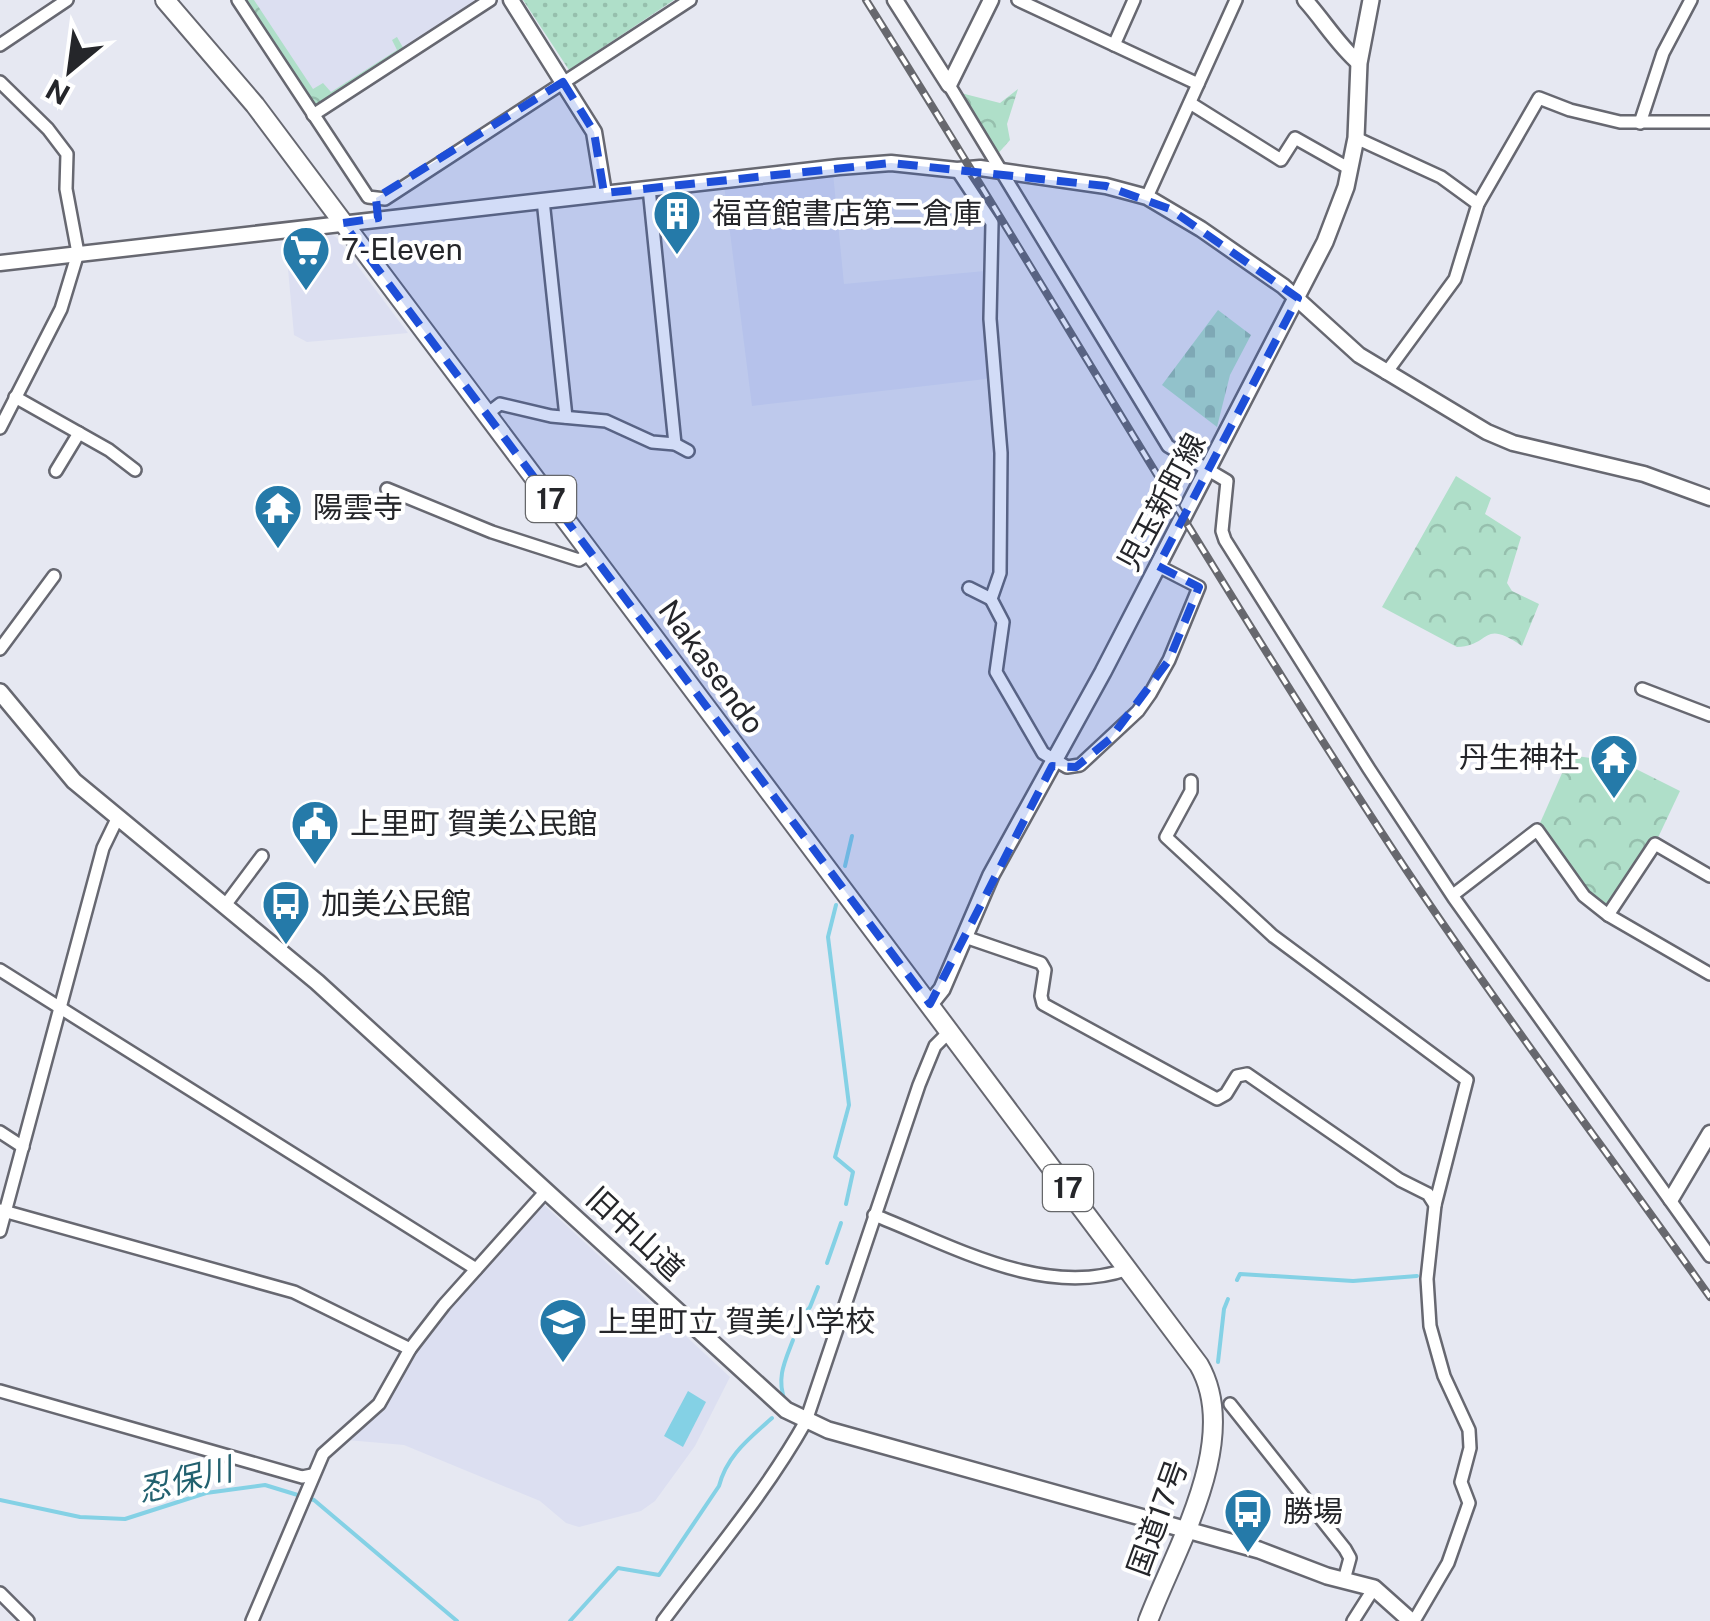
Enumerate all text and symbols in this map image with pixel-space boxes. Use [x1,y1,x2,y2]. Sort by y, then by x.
north arrow [20,20,120,120]
text: N [40,73,75,112]
building icon: 福音館書店第二倉庫 [651,188,703,256]
place label: 福音館書店第二倉庫 [712,195,982,231]
supermarket icon: 7-Eleven [280,224,332,292]
place label: 7-Eleven [341,231,463,267]
street label: 児玉新町線 [1110,427,1212,576]
road number: 17 [526,476,576,522]
temple icon: 陽雲寺 [252,482,304,550]
place label: 陽雲寺 [313,489,403,525]
street label: Nakasendo [651,593,772,740]
temple icon: 丹生神社 [1588,732,1640,800]
place label: 丹生神社 [1459,739,1579,775]
public building icon: 上里町 賀美公民館 [289,798,341,866]
place label: 上里町 賀美公民館 [350,805,597,841]
bus stop icon: 加美公民館 [260,878,312,946]
place label: 加美公民館 [321,885,471,921]
road number: 17 [1043,1165,1093,1211]
street label: 旧中山道 [580,1179,692,1287]
school or university icon: 上里町立 賀美小学校 [537,1296,589,1364]
place label: 上里町立 賀美小学校 [598,1303,875,1339]
water label: 忍保川 [134,1449,239,1509]
street label: 国道17号 [1120,1455,1195,1580]
bus stop icon: 勝場 [1222,1486,1274,1554]
place label: 勝場 [1283,1493,1343,1529]

